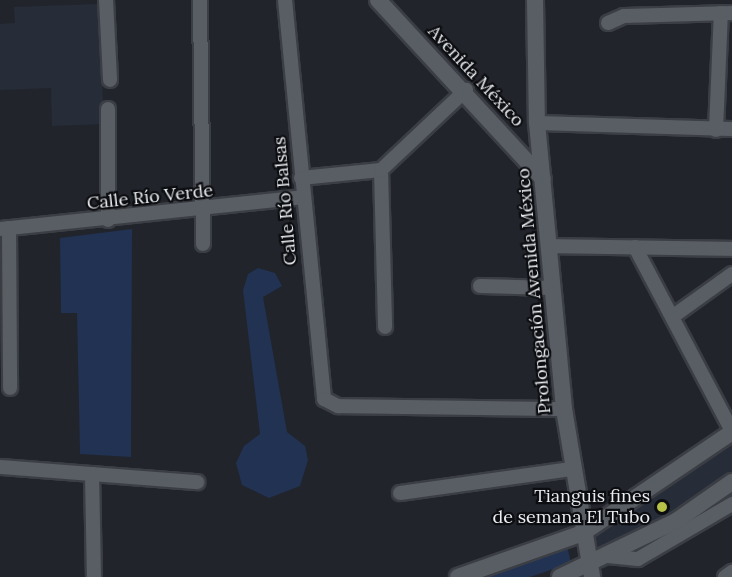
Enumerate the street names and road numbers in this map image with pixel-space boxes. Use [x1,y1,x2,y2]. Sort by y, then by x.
street label: Avenida México [423,21,529,131]
street label: Calle Río Balsas [269,136,301,266]
street label: Prolongación Avenida México [512,167,556,415]
street label: Calle Río Verde [86,180,214,214]

